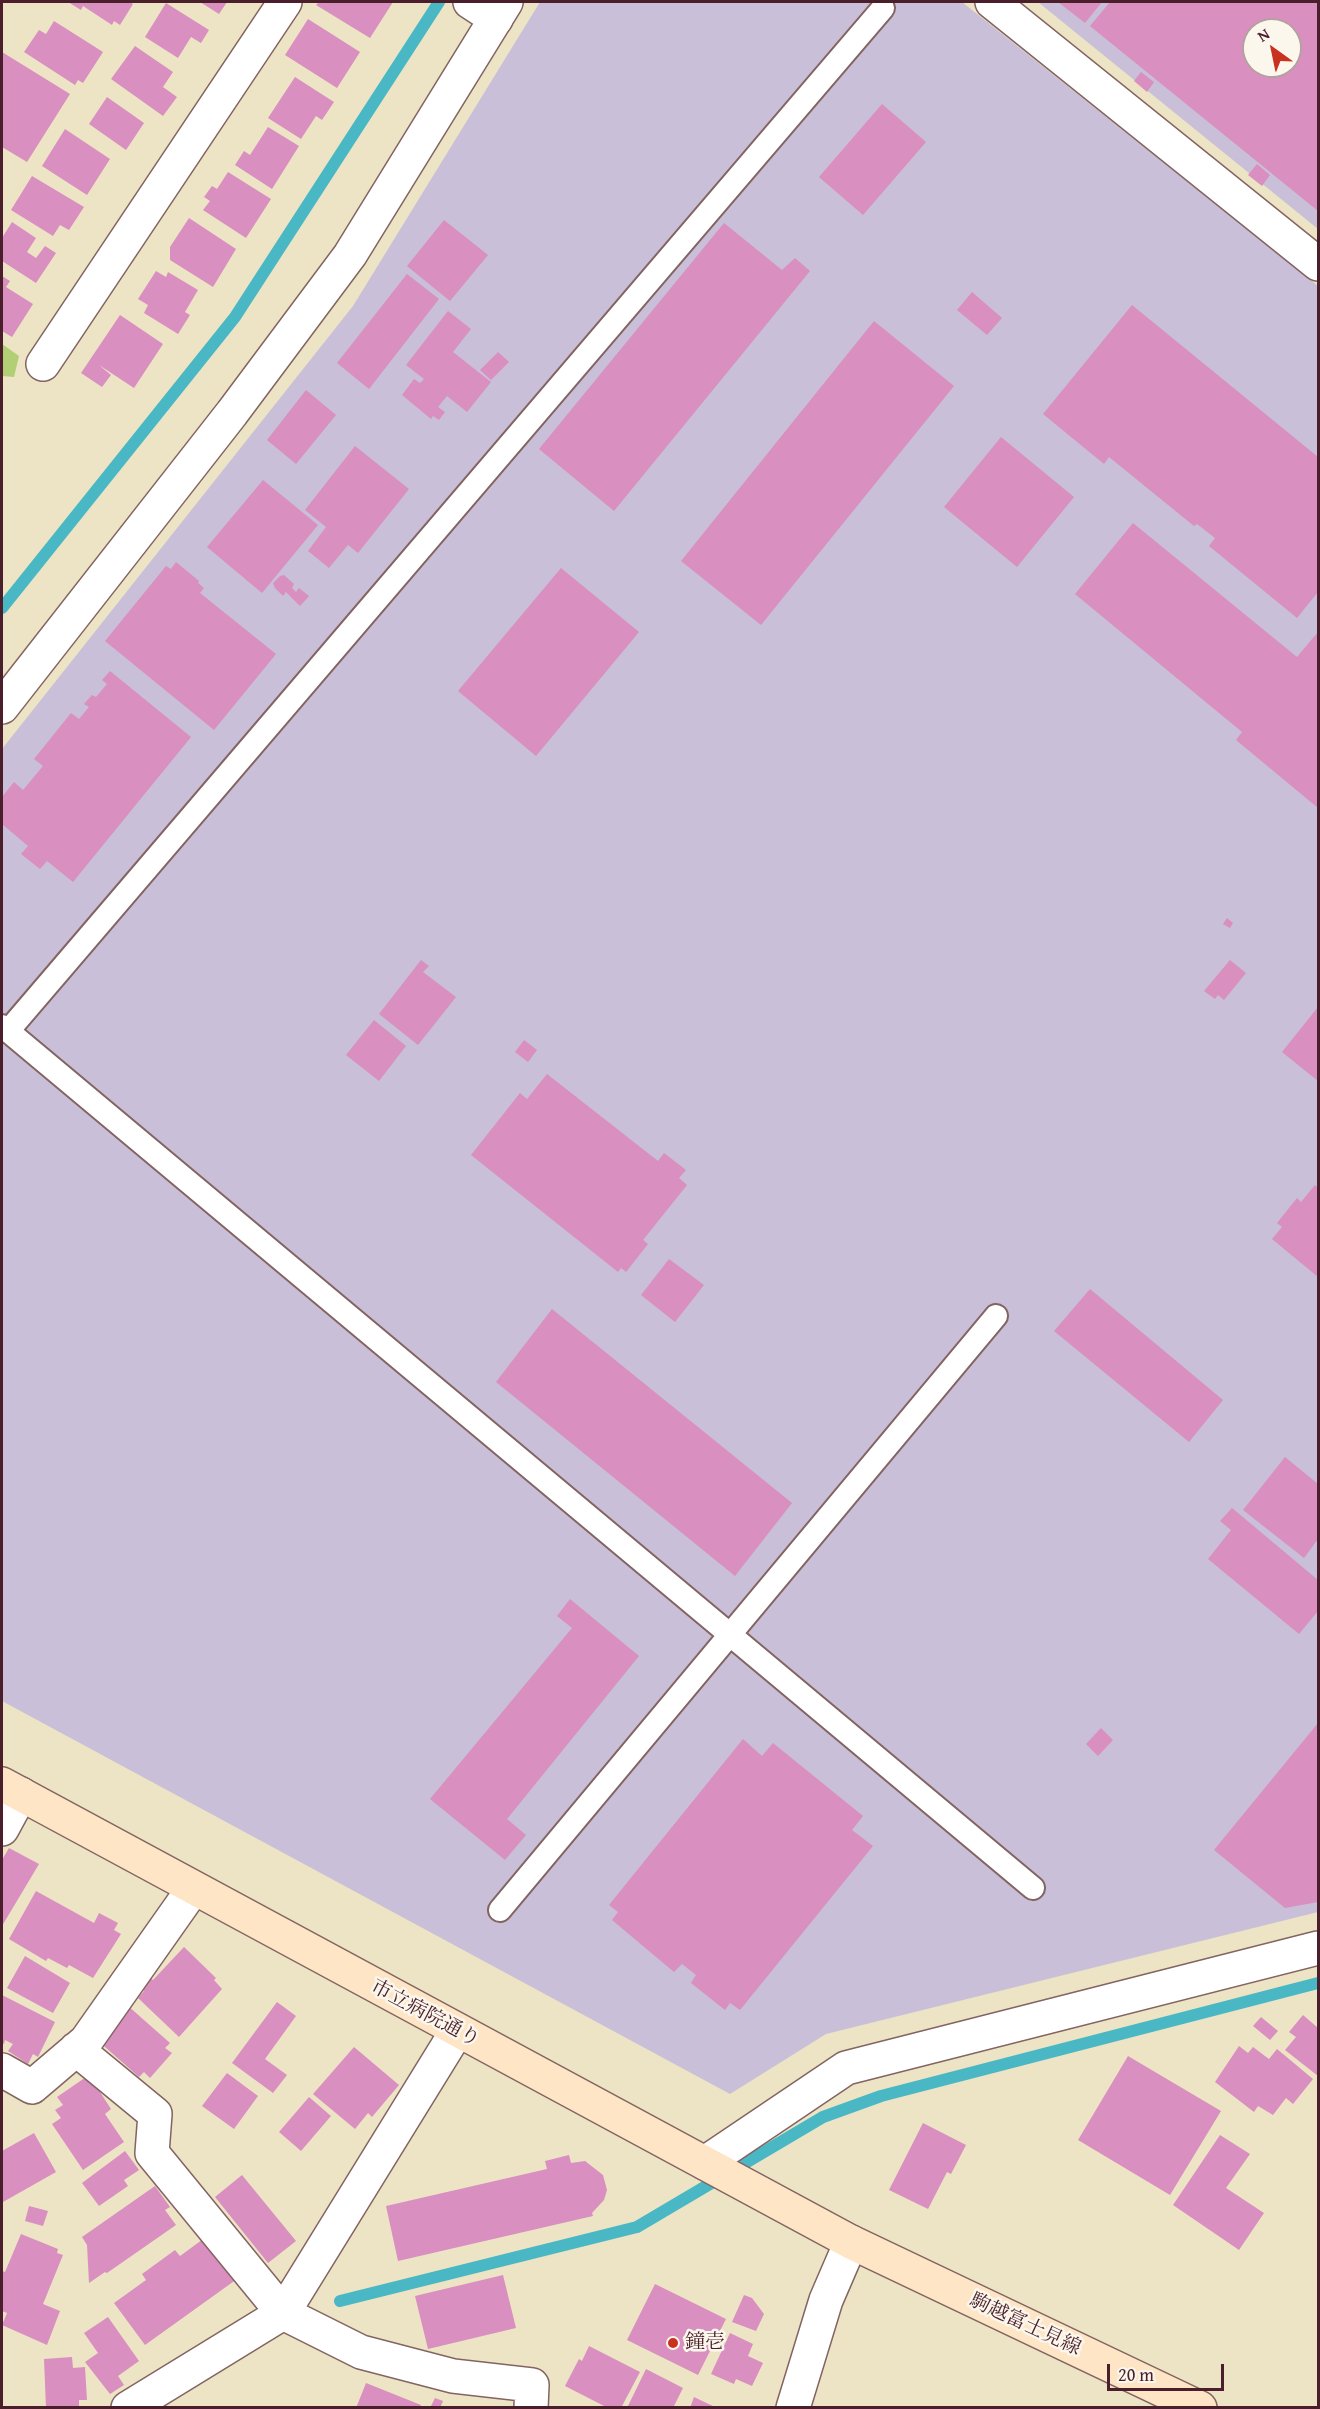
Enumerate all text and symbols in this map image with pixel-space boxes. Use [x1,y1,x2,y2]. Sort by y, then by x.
north arrow [1242,18,1302,78]
text: N [1252,22,1274,48]
street label: 市立病院通り [366,1975,484,2053]
street label: 駒越富士見線 [966,2289,1084,2361]
place label: 鐘壱 [685,2331,725,2355]
marker: 鐘壱 [666,2336,680,2350]
scale bar [1110,2352,1227,2390]
text: 20 m [1118,2361,1154,2388]

